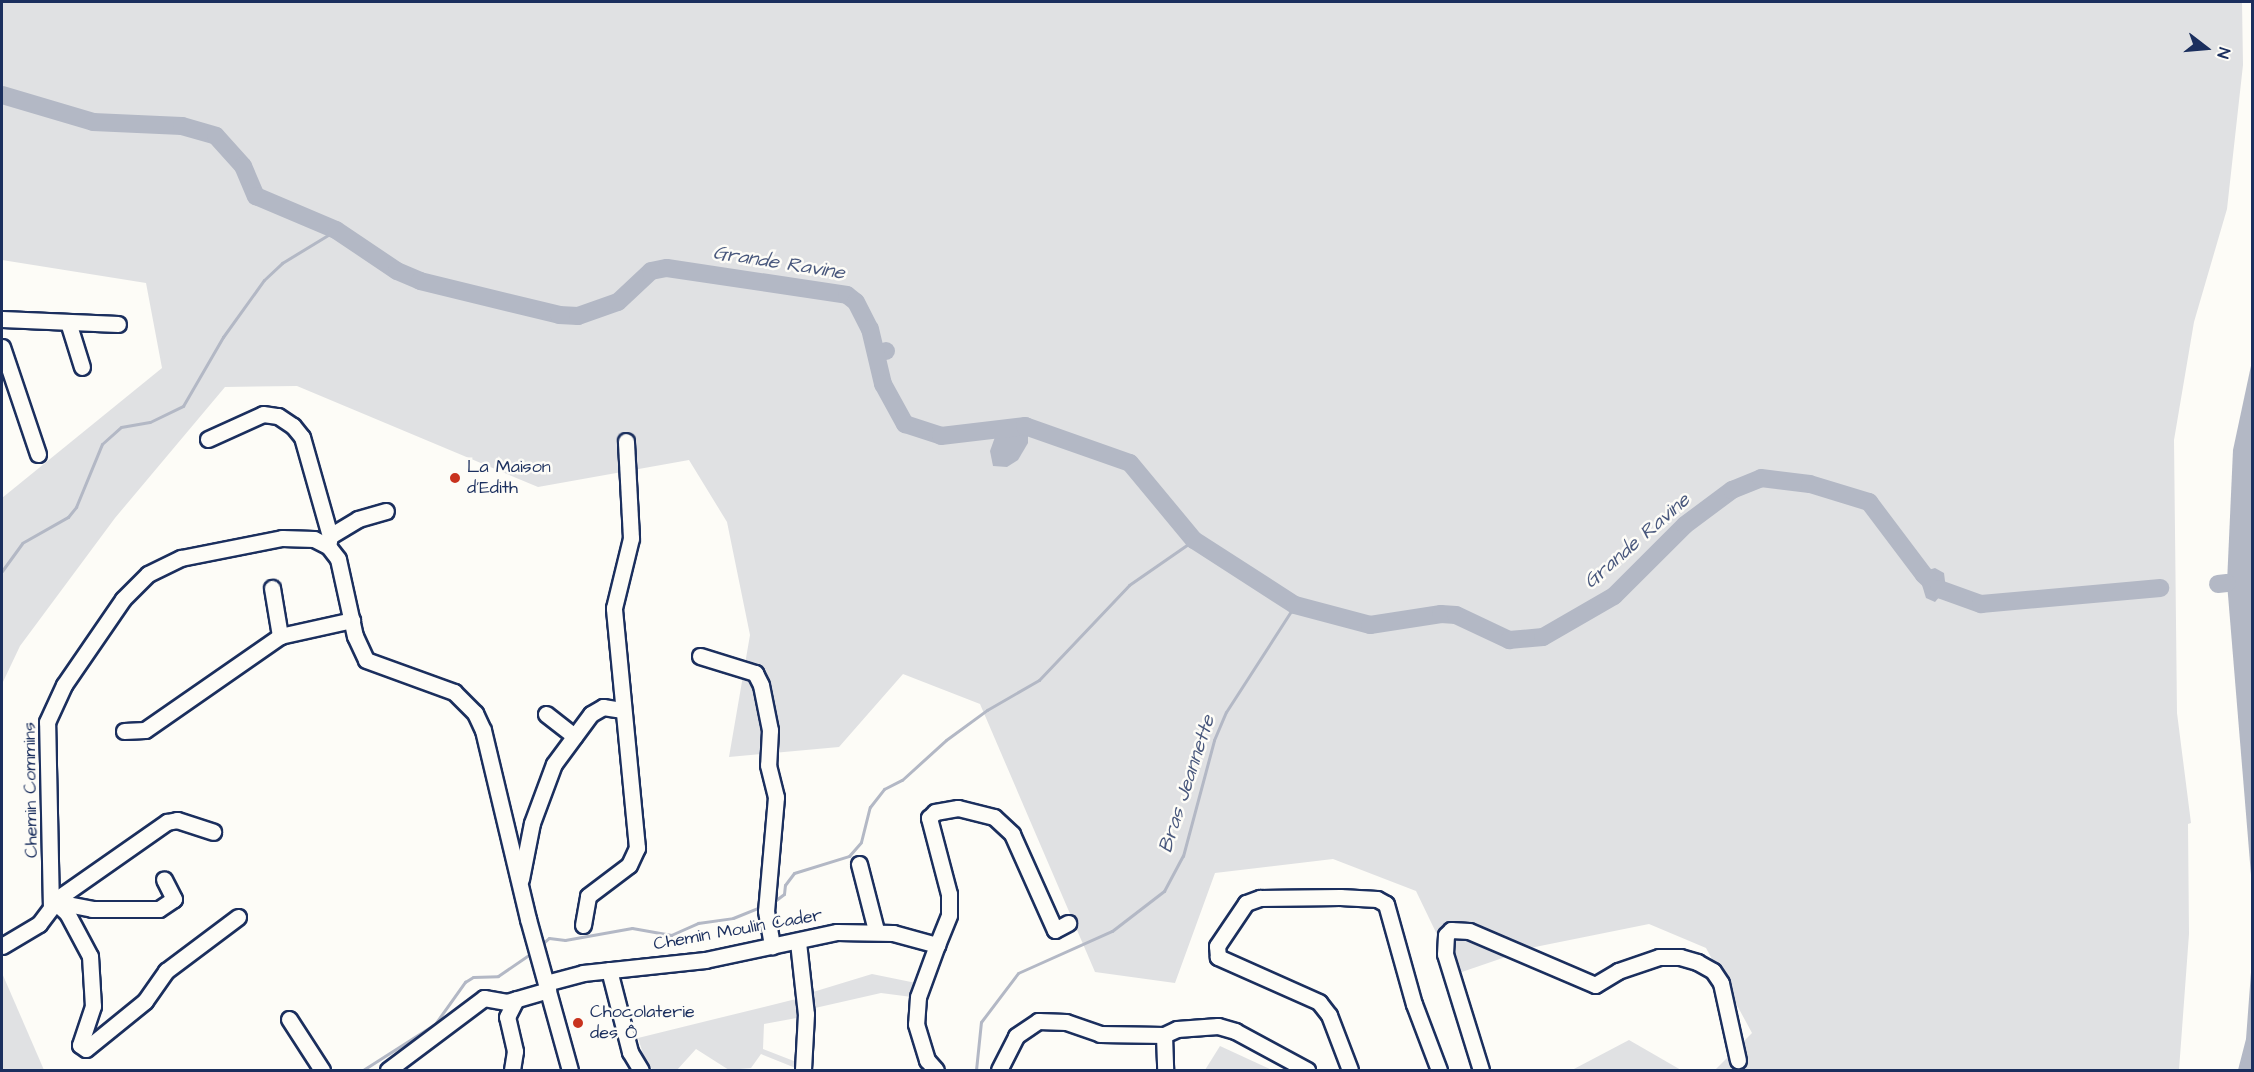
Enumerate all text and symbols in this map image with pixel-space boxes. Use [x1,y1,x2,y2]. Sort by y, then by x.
north arrow [2176,18,2236,78]
text: N [2211,45,2235,61]
water label: Grande Ravine [712,241,846,285]
place label: La Maison d'Edith [467,457,551,500]
marker: La Maison d'Edith [448,471,462,485]
water label: Grande Ravine [1579,488,1695,594]
water label: Bras Jeannette [1154,712,1220,856]
street label: Chemin Commins [19,722,43,858]
street label: Chemin Moulin Cader [652,905,824,955]
place label: Chocolaterie des Ô [590,1002,695,1044]
marker: Chocolaterie des Ô [571,1016,585,1030]

